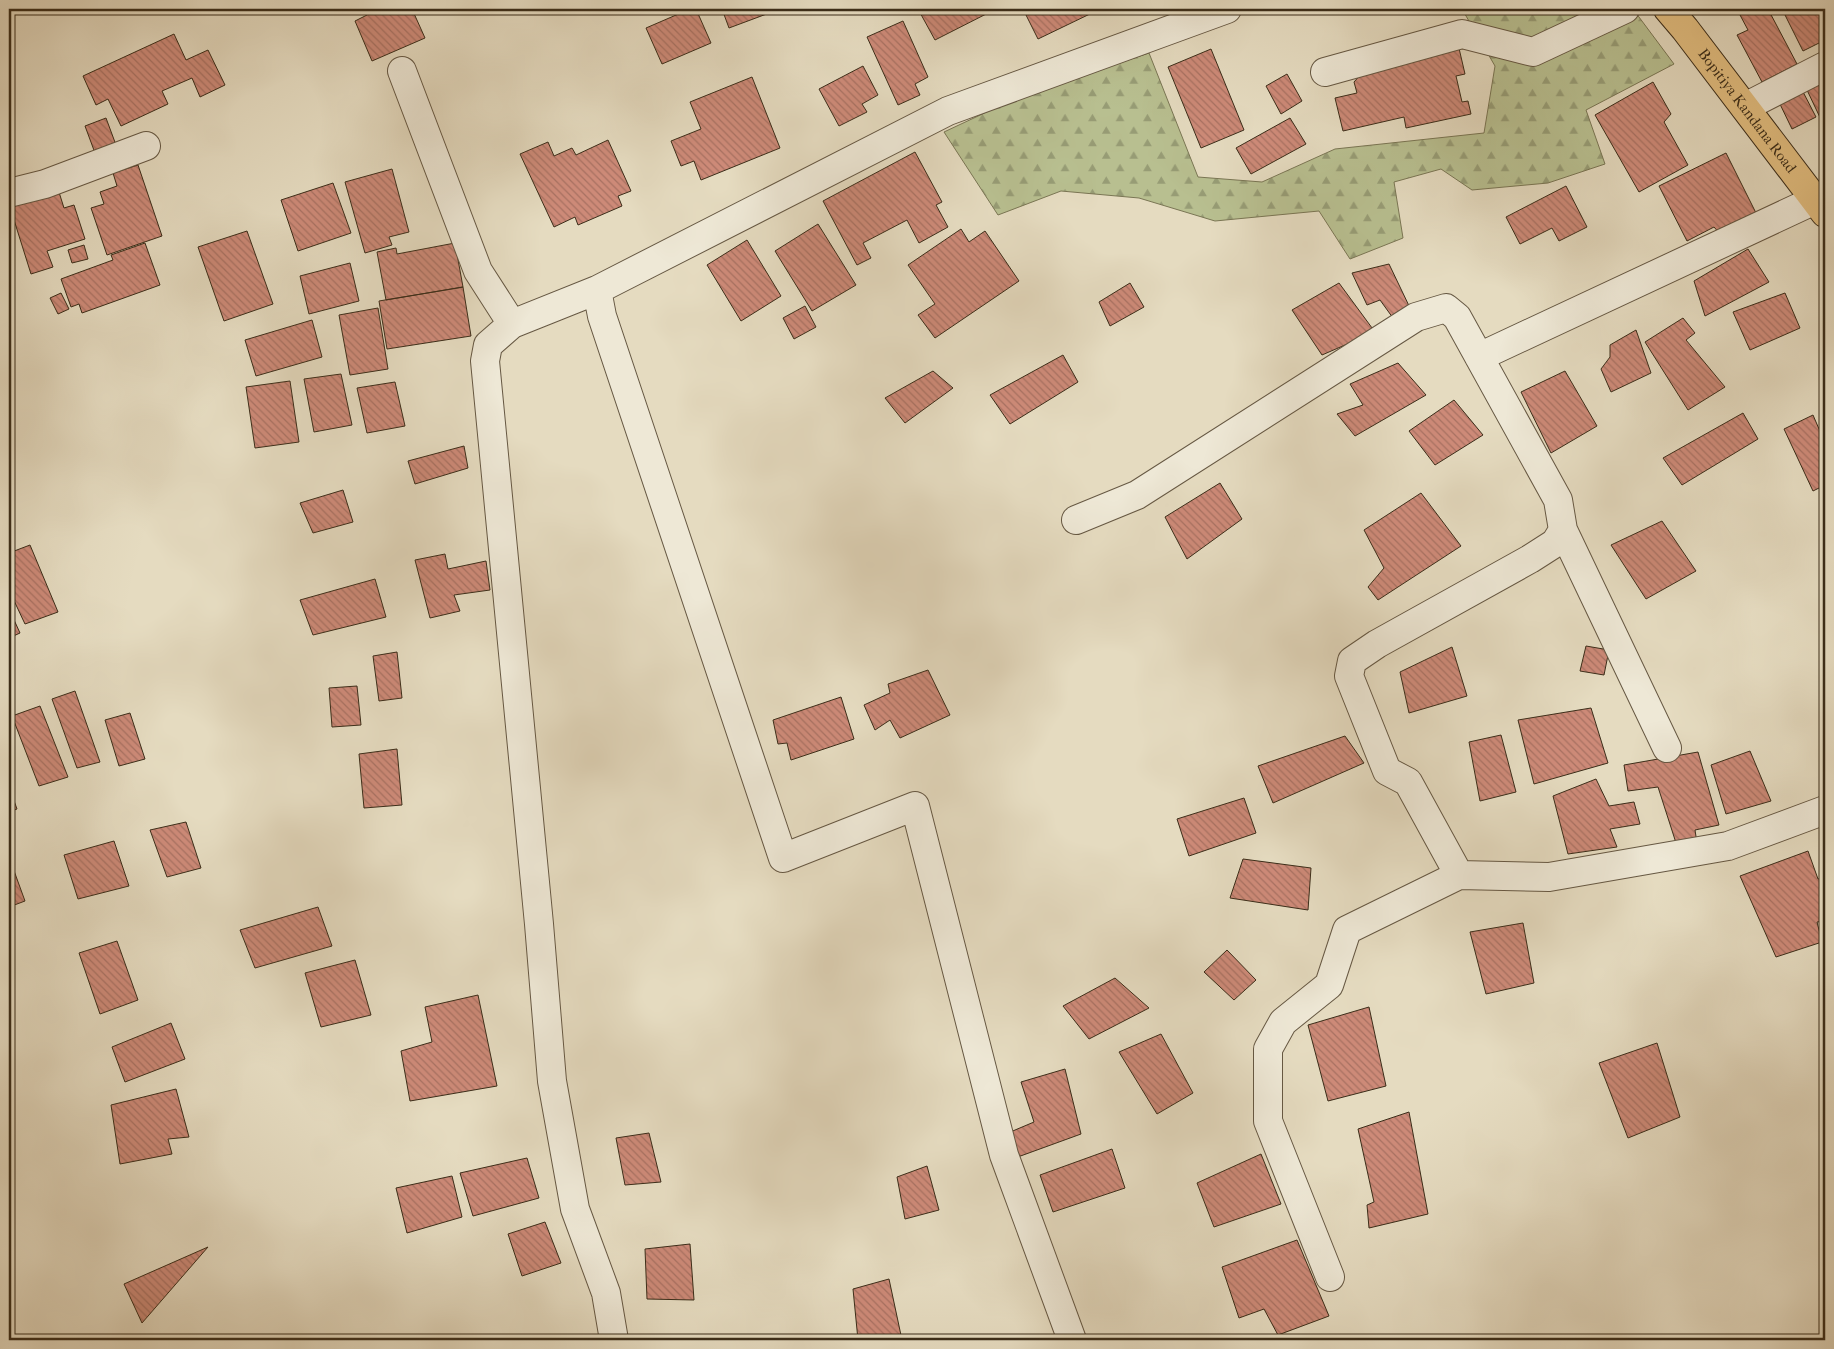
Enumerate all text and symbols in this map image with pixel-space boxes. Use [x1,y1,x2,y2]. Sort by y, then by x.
street label: Bopitiya Kandana Road [1694,45,1801,177]

